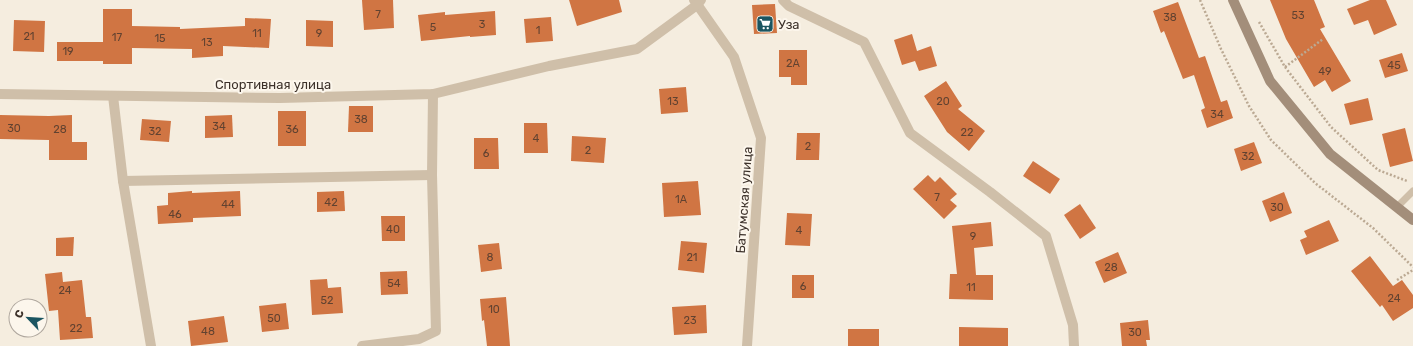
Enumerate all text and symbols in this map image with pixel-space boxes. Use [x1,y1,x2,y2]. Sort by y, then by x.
house number: 7 [375,8,381,21]
house number: 53 [1291,9,1305,22]
house number: 38 [1163,11,1177,24]
supermarket icon: Уза [755,14,775,34]
place label: Уза [778,17,800,32]
house number: 3 [479,18,486,31]
house number: 5 [430,21,437,34]
house number: 1 [536,24,540,37]
house number: 11 [252,27,262,40]
house number: 9 [316,27,322,40]
house number: 21 [23,30,35,43]
house number: 17 [112,31,123,44]
house number: 15 [154,32,166,45]
house number: 13 [201,36,213,49]
house number: 19 [62,45,74,58]
house number: 2А [786,57,801,70]
house number: 45 [1387,59,1401,72]
house number: 49 [1318,65,1332,78]
street label: Спортивная улица [215,77,331,92]
house number: 13 [667,95,679,108]
house number: 20 [936,95,950,108]
house number: 34 [1210,108,1224,121]
house number: 38 [354,113,368,126]
house number: 34 [212,120,226,133]
house number: 30 [7,122,21,135]
house number: 28 [53,123,67,136]
house number: 36 [285,123,299,136]
house number: 32 [148,125,162,138]
house number: 22 [961,126,973,139]
house number: 4 [533,132,540,145]
house number: 2 [805,140,811,153]
house number: 2 [585,144,591,157]
street label: Батумская улица [733,146,755,254]
house number: 6 [483,147,490,160]
house number: 32 [1241,150,1255,163]
house number: 7 [934,191,940,204]
house number: 1А [675,193,688,206]
house number: 42 [324,196,338,209]
house number: 44 [221,198,235,211]
house number: 30 [1270,201,1284,214]
house number: 46 [168,208,182,221]
house number: 40 [386,223,400,236]
house number: 4 [796,224,803,237]
house number: 9 [970,230,976,243]
house number: 8 [487,251,494,264]
house number: 21 [686,251,698,264]
house number: 28 [1104,261,1118,274]
house number: 54 [387,277,401,290]
house number: 6 [800,280,807,293]
house number: 11 [966,281,976,294]
house number: 24 [58,284,72,297]
house number: 24 [1387,292,1401,305]
house number: 52 [321,294,334,307]
north arrow [8,298,48,338]
house number: 10 [488,303,500,316]
text: С [12,307,27,320]
house number: 50 [267,312,281,325]
house number: 23 [683,314,697,327]
house number: 22 [70,322,82,335]
house number: 48 [201,325,215,338]
house number: 30 [1128,326,1142,339]

